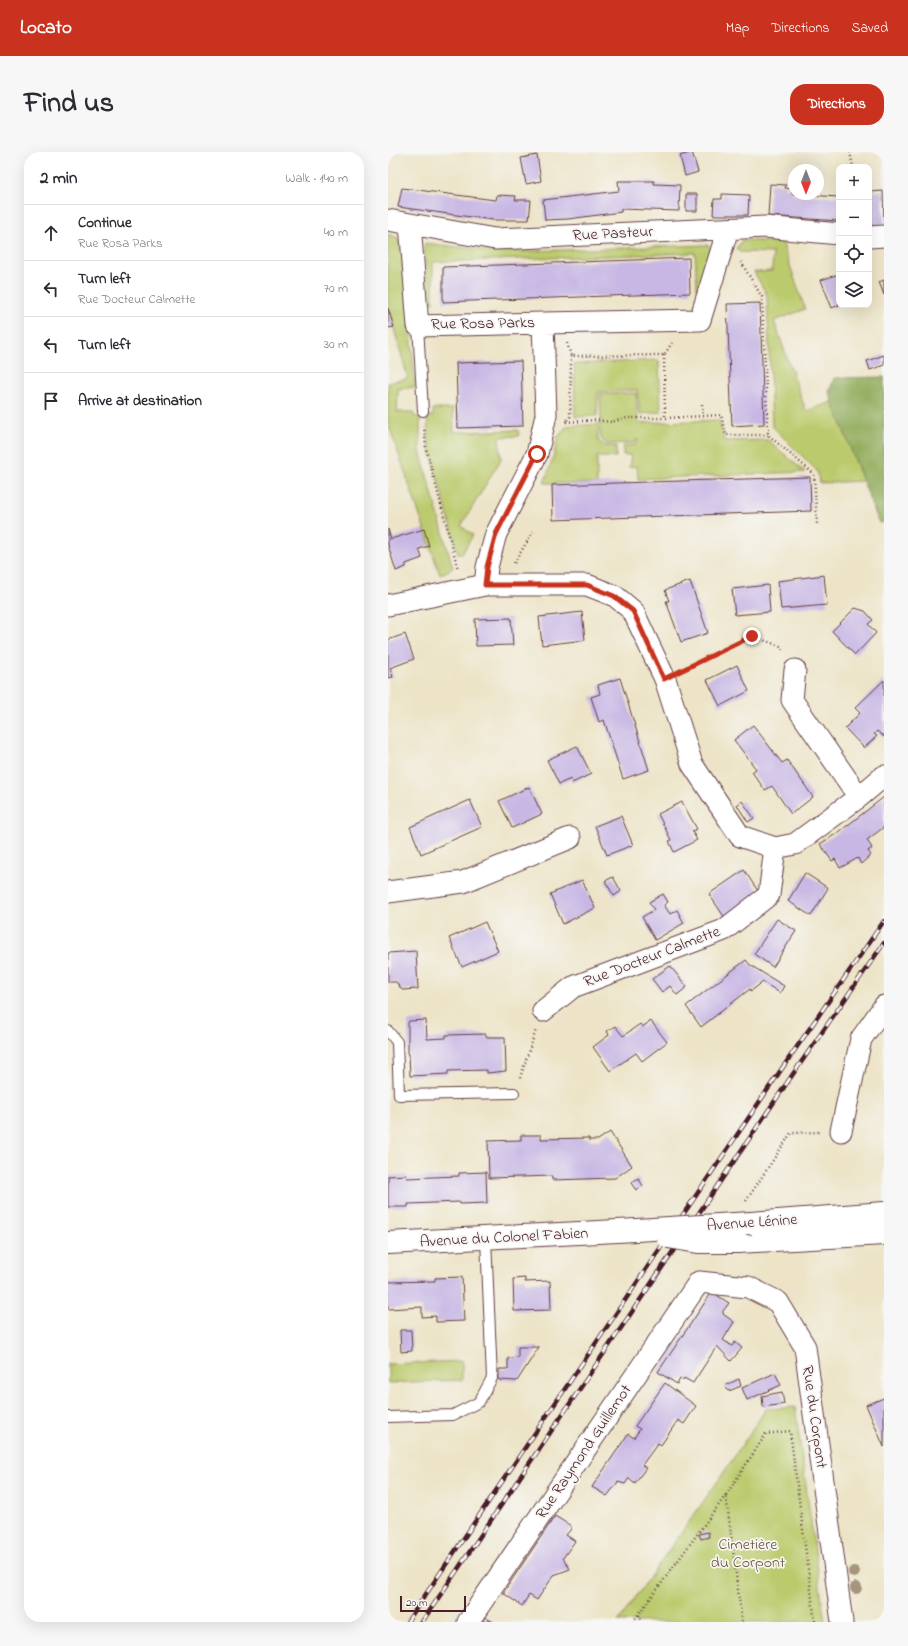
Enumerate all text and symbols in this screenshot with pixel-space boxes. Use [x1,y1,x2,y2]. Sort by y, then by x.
text: Locato [20,15,72,42]
text: Map [726,18,749,39]
text: Directions [771,18,829,39]
text: Saved [851,18,888,39]
text: Find us [24,84,114,125]
button: Directions [790,84,884,125]
north arrow [788,164,824,200]
map controls [836,164,872,308]
button: + [836,164,872,200]
text: 2 min [40,166,77,191]
text: Walk · 140 m [285,169,348,188]
button: − [836,200,872,236]
text: Continue [78,212,132,234]
street label: Rue Pasteur [572,220,654,248]
icon: ahead [40,222,62,244]
text: 40 m [324,223,348,242]
text: Rue Rosa Parks [78,234,163,253]
button: locate [836,236,872,272]
text: Turn left [78,268,131,290]
button: layers [836,272,872,308]
icon: left [40,278,62,300]
text: 70 m [324,279,348,298]
text: Rue Docteur Calmette [78,290,195,309]
street label: Rue Rosa Parks [431,311,535,337]
icon: left [40,334,62,356]
text: Turn left [78,334,131,356]
text: 30 m [324,335,348,354]
icon: arrive [40,390,62,412]
text: Arrive at destination [78,390,202,412]
route start [528,445,546,463]
route end [743,627,761,645]
street label: Rue Docteur Calmette [580,920,725,994]
street label: Avenue Lénine [706,1208,799,1238]
street label: Avenue du Colonel Fabien [419,1222,589,1254]
street label: Rue du Corpont [795,1364,833,1471]
street label: Rue Raymond Guillemot [530,1379,638,1524]
park label: Cimetière du Corpont [711,1533,786,1575]
scale bar [400,1594,466,1613]
text: 20 m [406,1595,428,1611]

